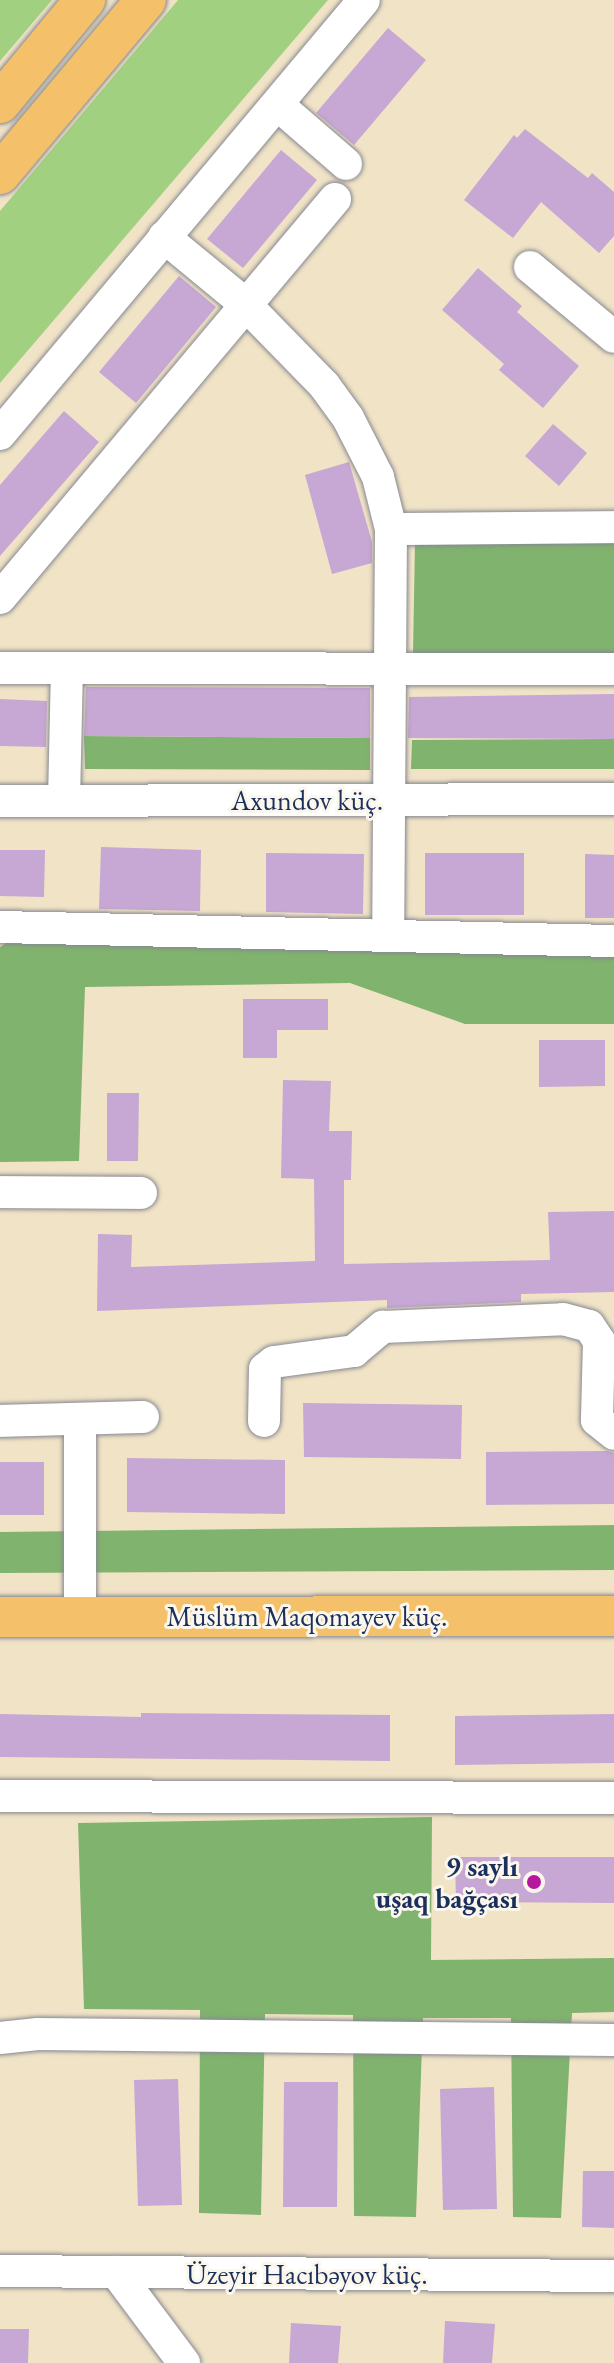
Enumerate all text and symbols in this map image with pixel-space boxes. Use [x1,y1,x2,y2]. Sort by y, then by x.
street label: Axundov küç. [231,783,383,817]
street label: Müslüm Maqomayev küç. [167,1599,447,1633]
place label: 9 saylı uşaq bağçası [376,1849,518,1915]
marker: 9 saylı uşaq bağçası [525,1873,543,1891]
street label: Üzeyir Hacıbəyov küç. [186,2257,428,2291]

